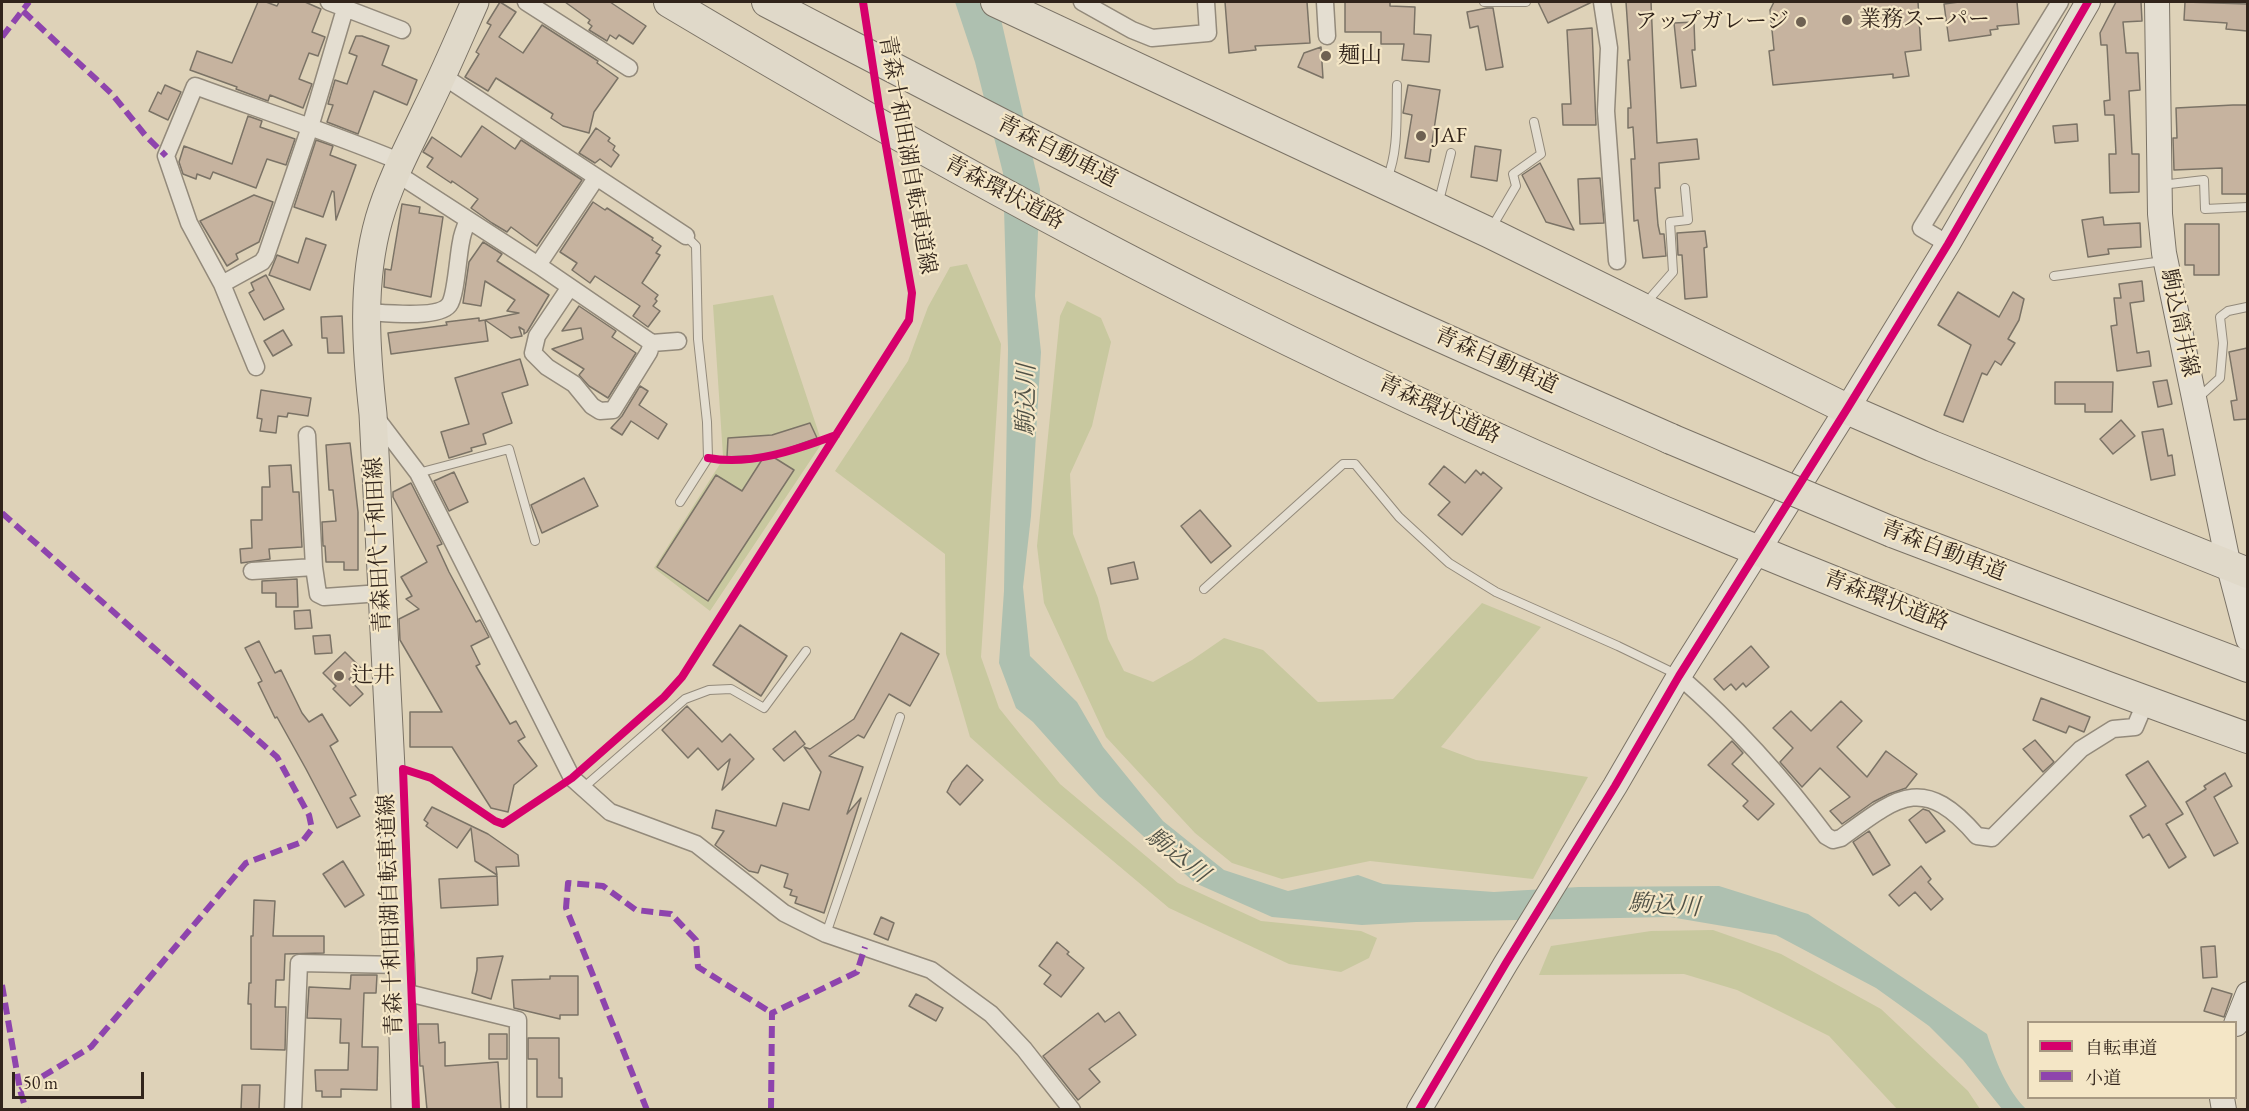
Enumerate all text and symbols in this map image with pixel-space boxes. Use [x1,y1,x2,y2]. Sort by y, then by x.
place label: 業務スーパー [1859,7,1990,33]
place label: アップガレージ [1635,9,1789,35]
marker: 業務スーパー [1840,13,1854,27]
marker: アップガレージ [1794,15,1808,29]
street label: 青森十和田湖自転車道線 [873,34,941,276]
place label: 麺山 [1338,43,1382,69]
marker: 麺山 [1319,49,1333,63]
street label: 青森自動車道 [992,110,1122,194]
place label: JAF [1433,123,1467,149]
marker: JAF [1414,129,1428,143]
street label: 青森環状道路 [940,150,1068,236]
street label: 駒込筒井線 [2155,266,2203,380]
street label: 青森自動車道 [1430,322,1562,400]
water label: 駒込川 [1012,364,1042,436]
street label: 青森環状道路 [1374,370,1504,450]
street label: 青森田代十和田線 [361,456,397,634]
street label: 青森自動車道 [1877,515,2009,587]
street label: 青森環状道路 [1820,565,1952,637]
place label: 辻井 [351,663,395,689]
marker: 辻井 [332,669,346,683]
street label: 青森十和田湖自転車道線 [374,794,408,1036]
water label: 駒込川 [1140,822,1214,890]
water label: 駒込川 [1627,889,1701,923]
legend [2027,1021,2237,1099]
text: 自転車道 [2085,1036,2157,1059]
scale bar [15,1060,147,1098]
text: 小道 [2085,1066,2121,1089]
text: 50 m [23,1071,58,1094]

